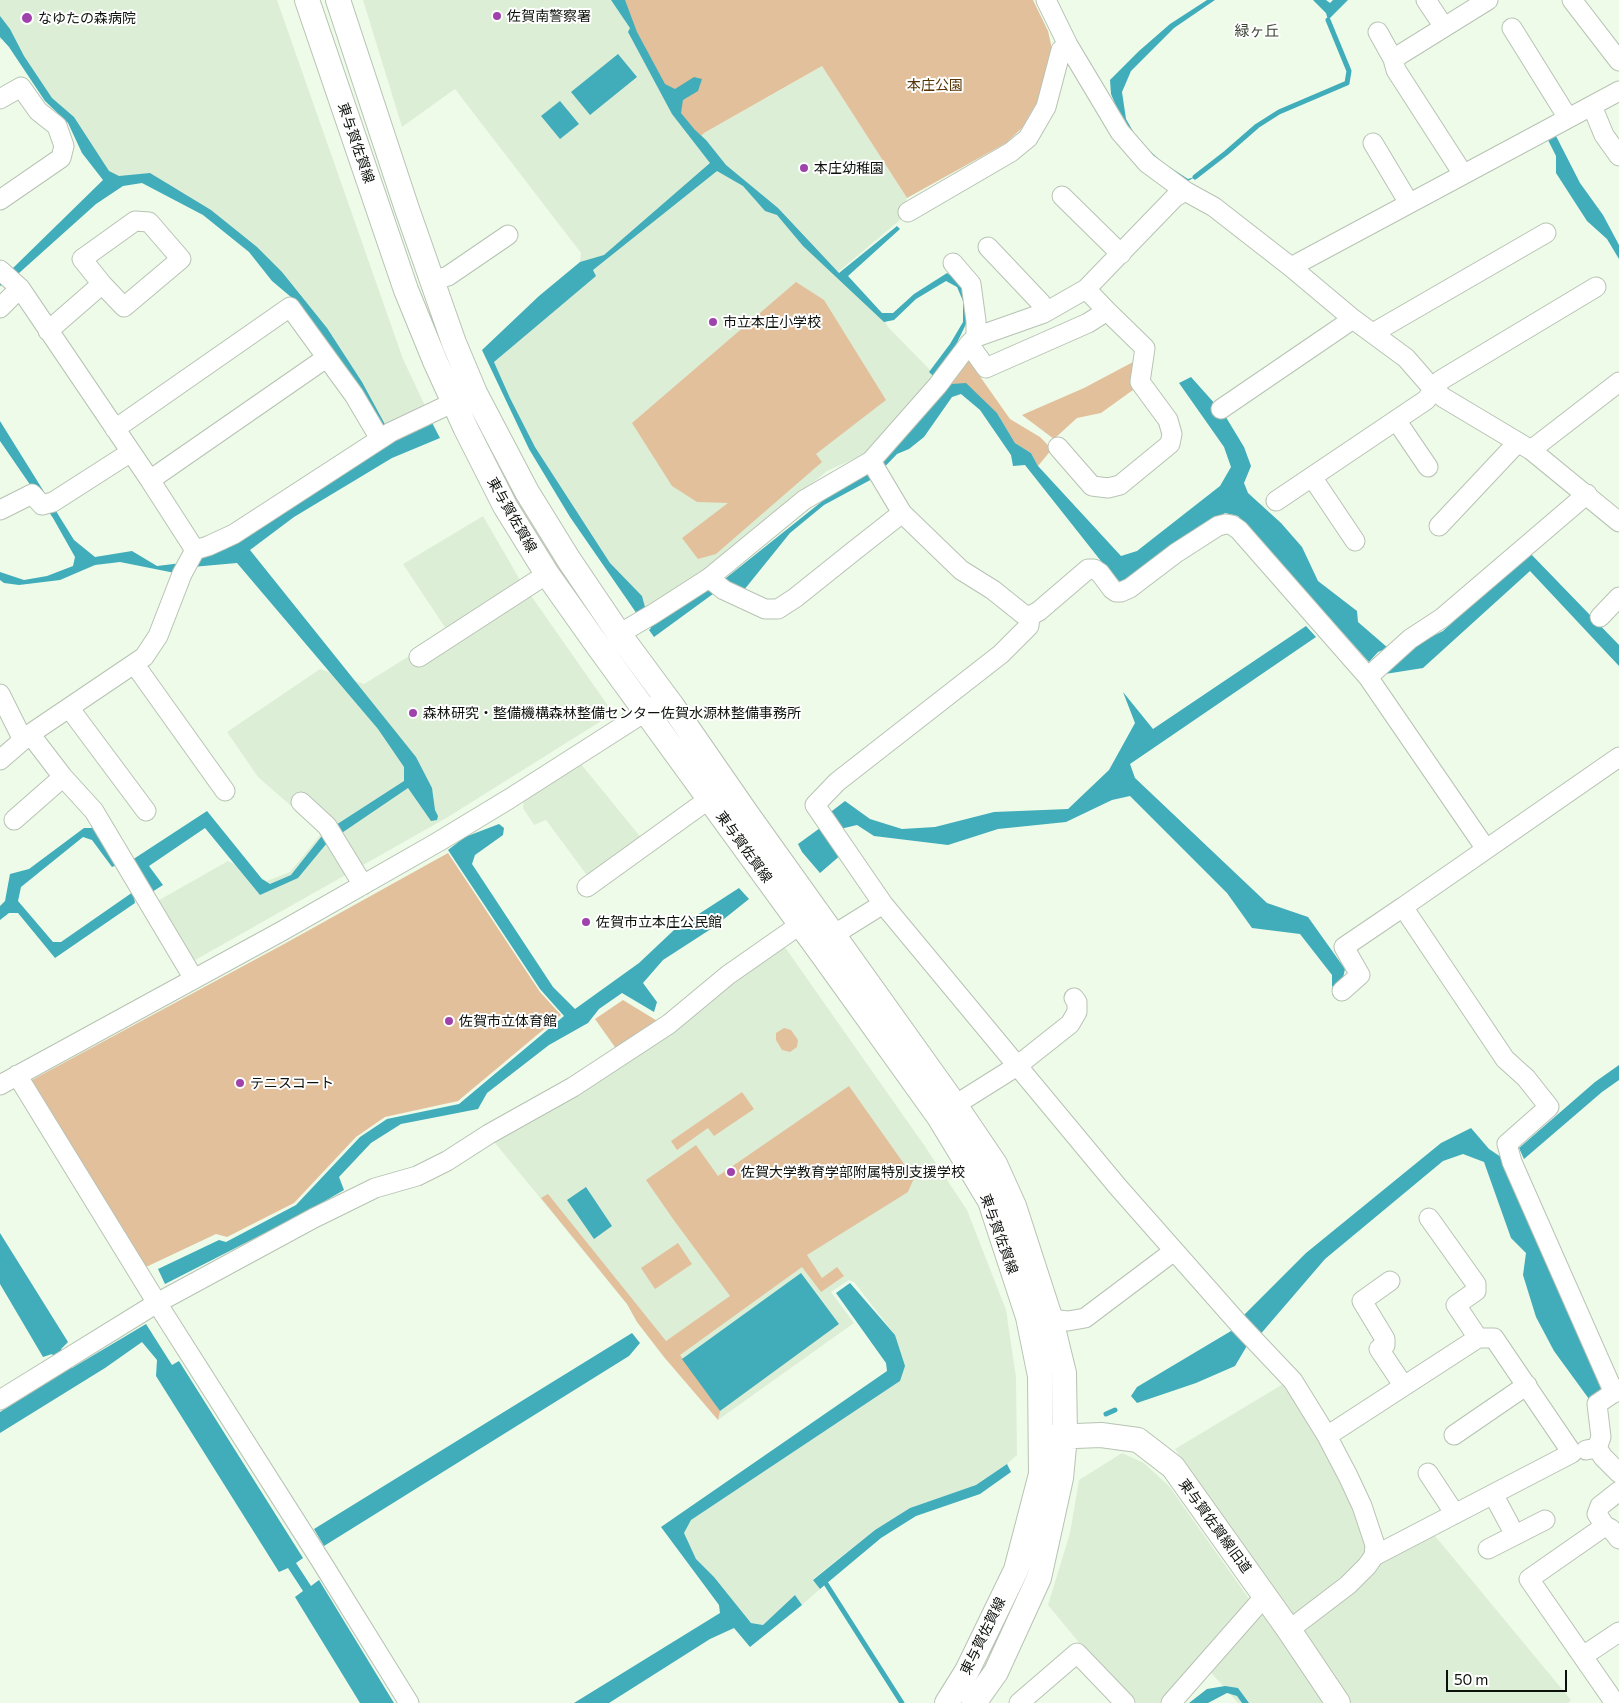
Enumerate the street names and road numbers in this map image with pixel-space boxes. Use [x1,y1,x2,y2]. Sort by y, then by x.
street label: 東与賀佐賀線 [334,101,378,185]
street label: 東与賀佐賀線 [484,474,540,556]
street label: 東与賀佐賀線 [713,808,775,886]
street label: 東与賀佐賀線 [977,1192,1021,1276]
street label: 東与賀佐賀線旧道 [1175,1476,1255,1576]
street label: 東与賀佐賀線 [957,1595,1009,1677]

